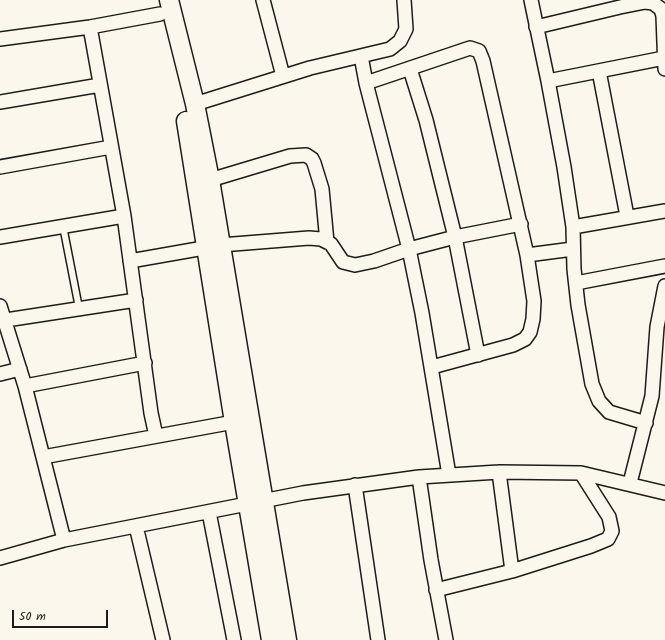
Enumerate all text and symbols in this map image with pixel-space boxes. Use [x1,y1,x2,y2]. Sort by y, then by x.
scale bar [14,602,110,628]
text: 50 m [19,607,46,626]

